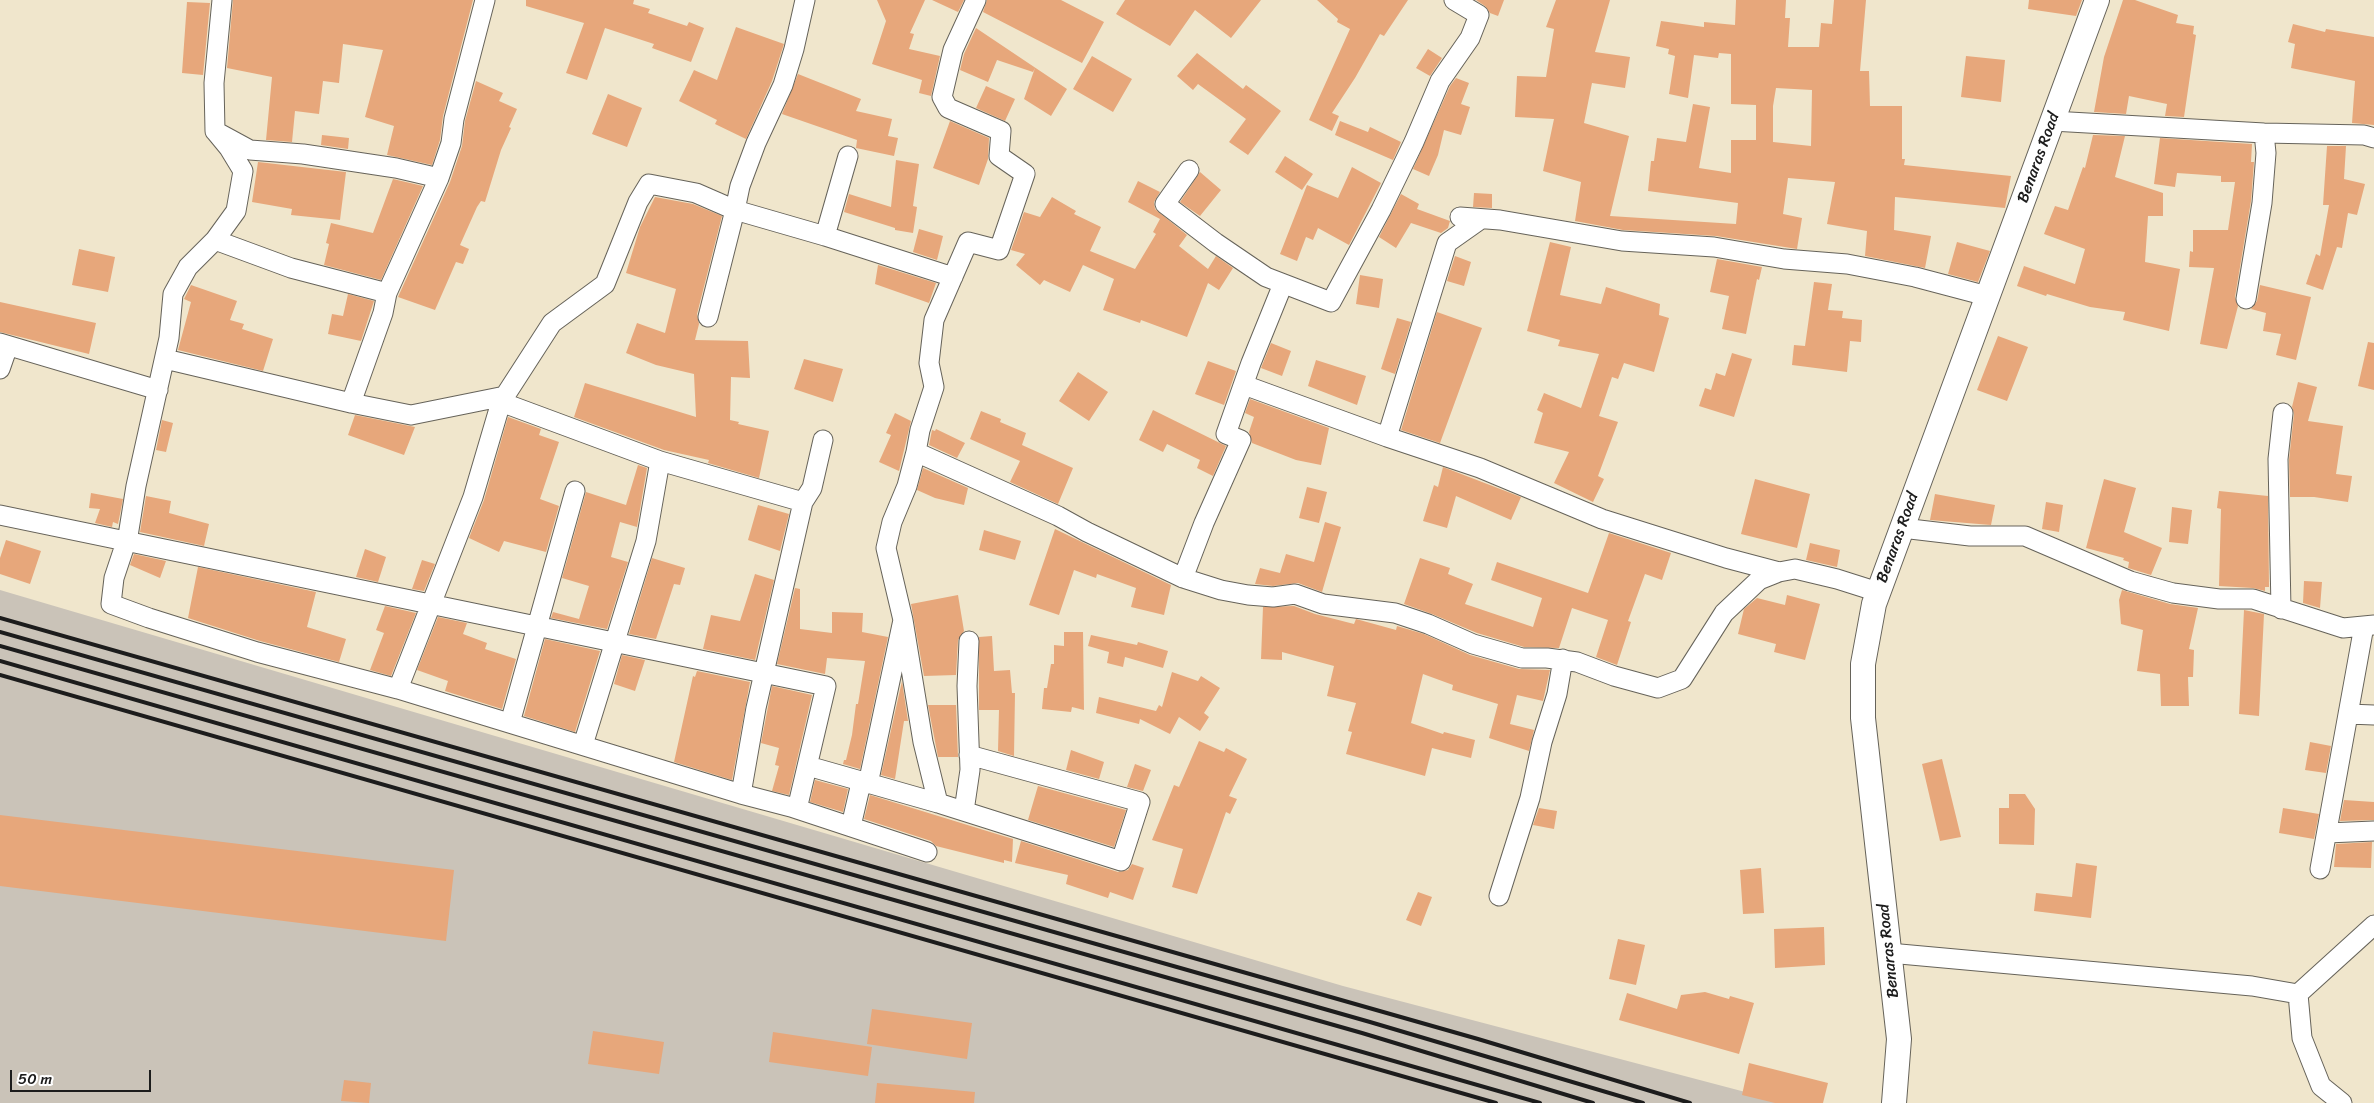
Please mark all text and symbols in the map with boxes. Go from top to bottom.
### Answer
street label: Benaras Road [2014,110,2064,206]
street label: Benaras Road [1873,490,1923,586]
street label: Benaras Road [1875,903,1903,999]
scale bar [12,1060,154,1092]
text: 50 m [18,1066,52,1092]

